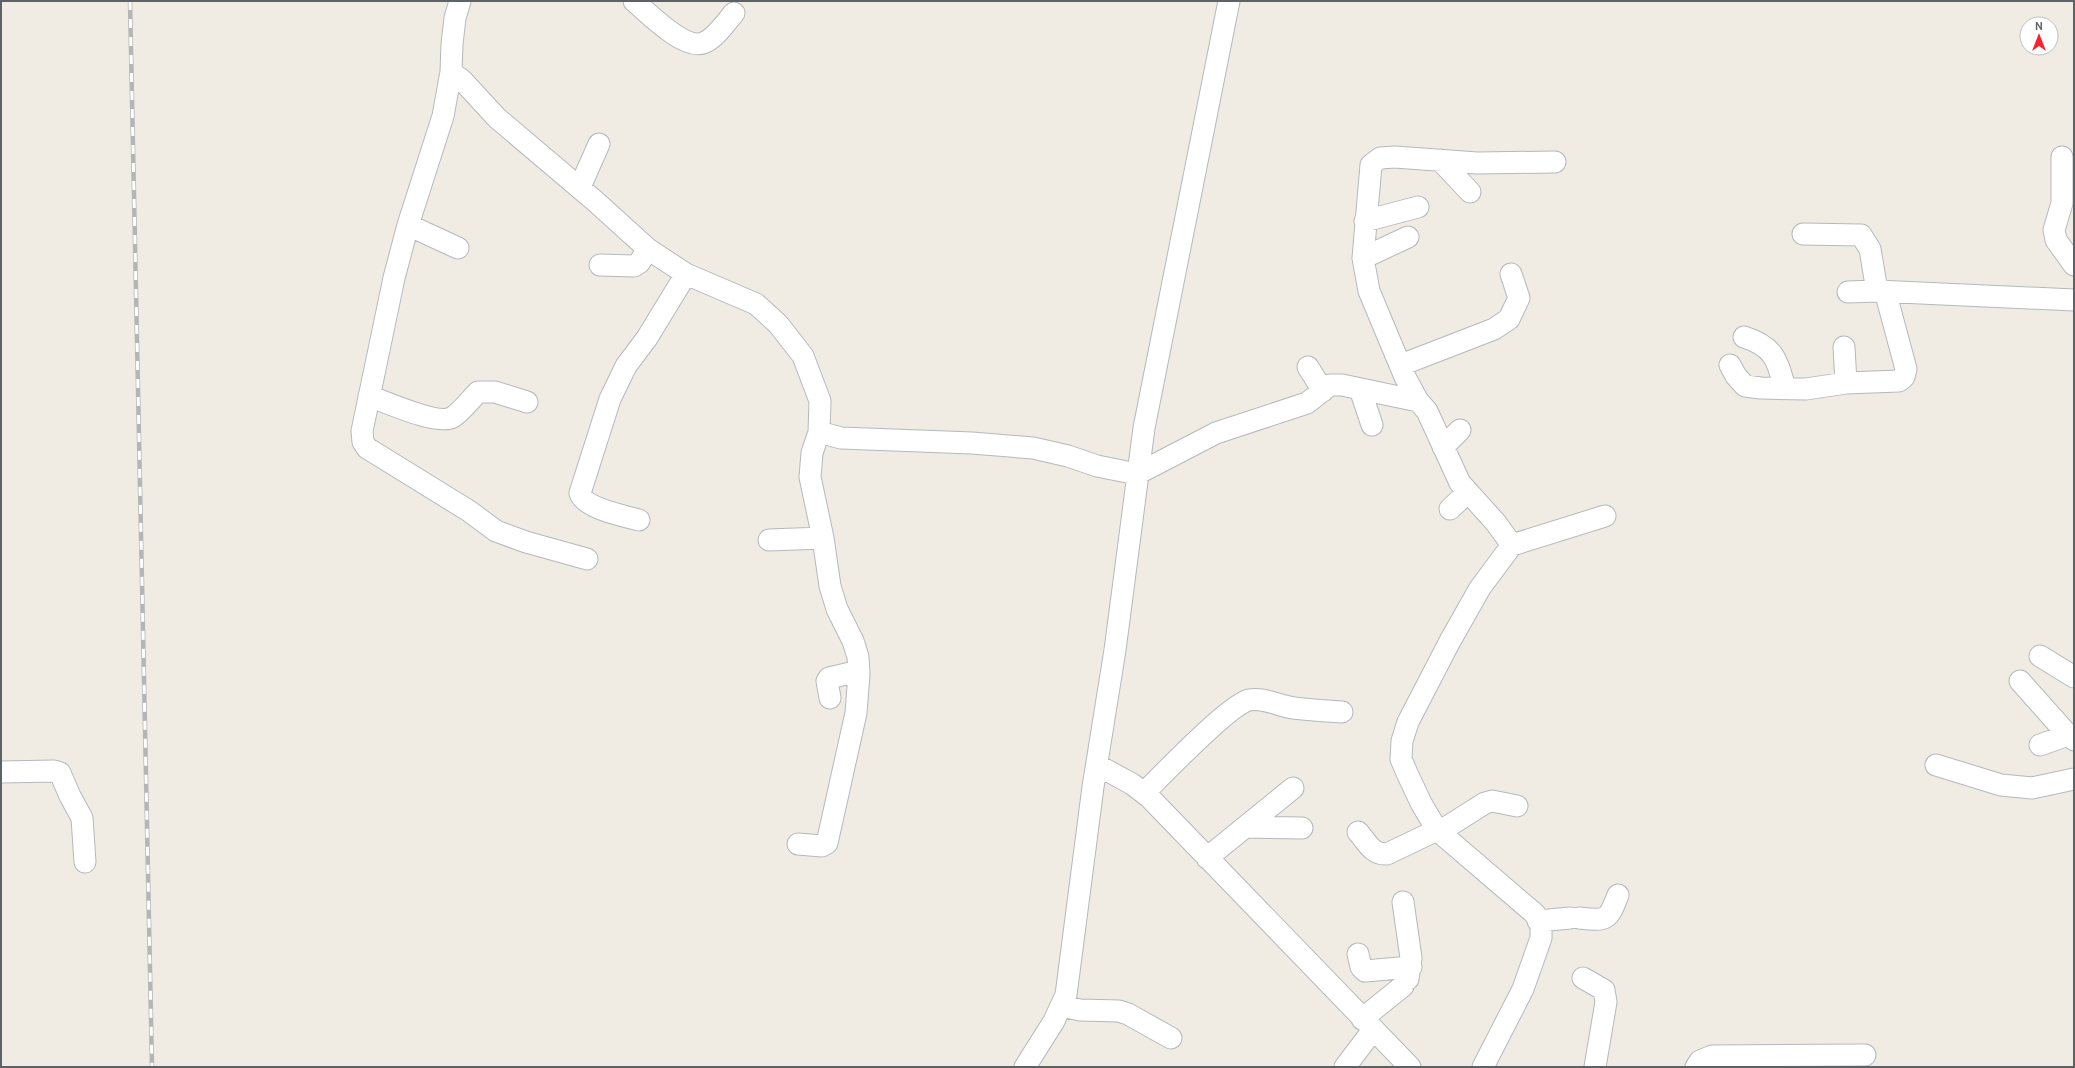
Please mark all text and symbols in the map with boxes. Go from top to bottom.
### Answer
north arrow [2019,16,2059,56]
text: N [2035,19,2043,33]

